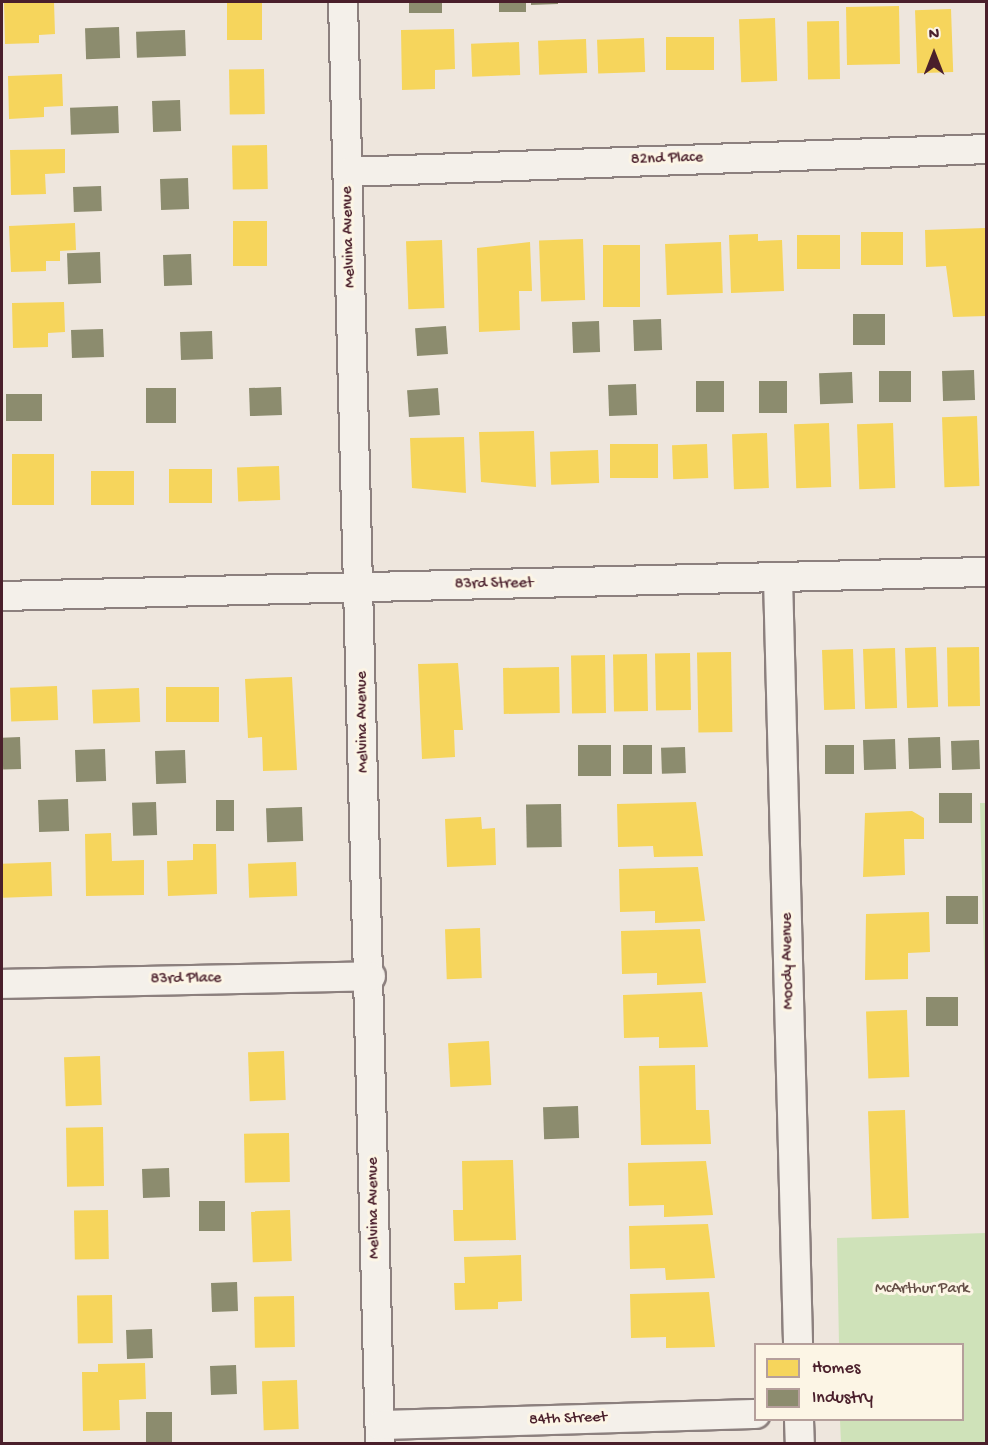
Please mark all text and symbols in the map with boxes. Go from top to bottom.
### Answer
north arrow [904,24,964,84]
text: N [929,26,939,45]
street label: 82nd Place [631,149,703,171]
street label: Melvina Avenue [339,186,361,288]
street label: 83rd Street [455,575,533,595]
street label: Melvina Avenue [354,671,374,773]
street label: Moody Avenue [779,912,799,1010]
street label: 83rd Place [150,970,222,990]
street label: Melvina Avenue [365,1157,385,1259]
park label: McArthur Park [875,1280,969,1300]
legend [754,1343,964,1421]
text: Homes [812,1358,860,1379]
text: Industry [812,1388,873,1409]
street label: 84th Street [529,1409,607,1431]

